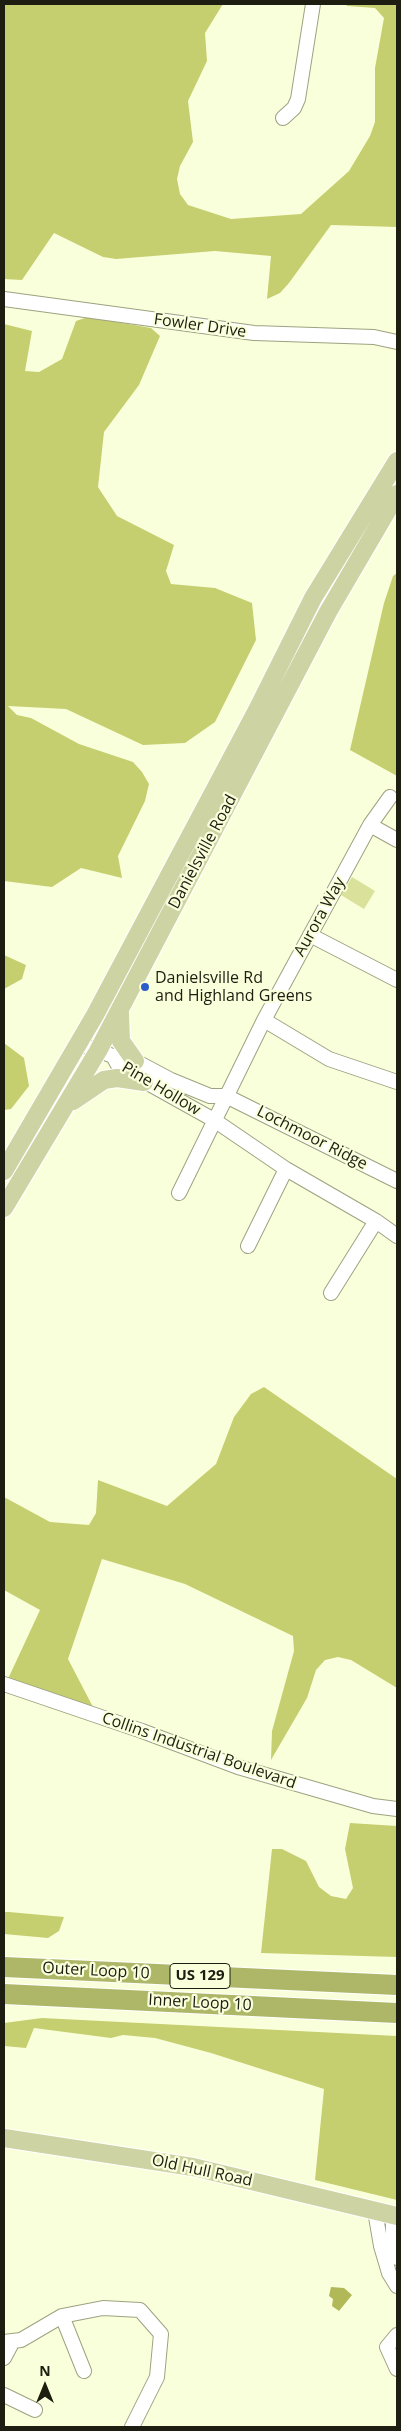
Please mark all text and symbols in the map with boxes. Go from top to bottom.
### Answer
street label: Fowler Drive [153,310,247,342]
street label: Danielsville Road [165,792,241,912]
street label: Aurora Way [290,874,350,960]
place label: Danielsville Rd and Highland Greens [155,968,312,1006]
marker: Danielsville Rd and Highland Greens [139,981,151,993]
street label: Pine Hollow [118,1058,204,1120]
street label: Lochmoor Ridge [253,1102,371,1174]
street label: Collins Industrial Boulevard [99,1709,299,1793]
street label: Outer Loop 10 [42,1959,150,1983]
road number: US 129 [170,1964,230,1988]
street label: Inner Loop 10 [148,1991,252,2015]
street label: Old Hull Road [150,2151,254,2191]
north arrow [20,2361,70,2411]
text: N [39,2361,51,2380]

